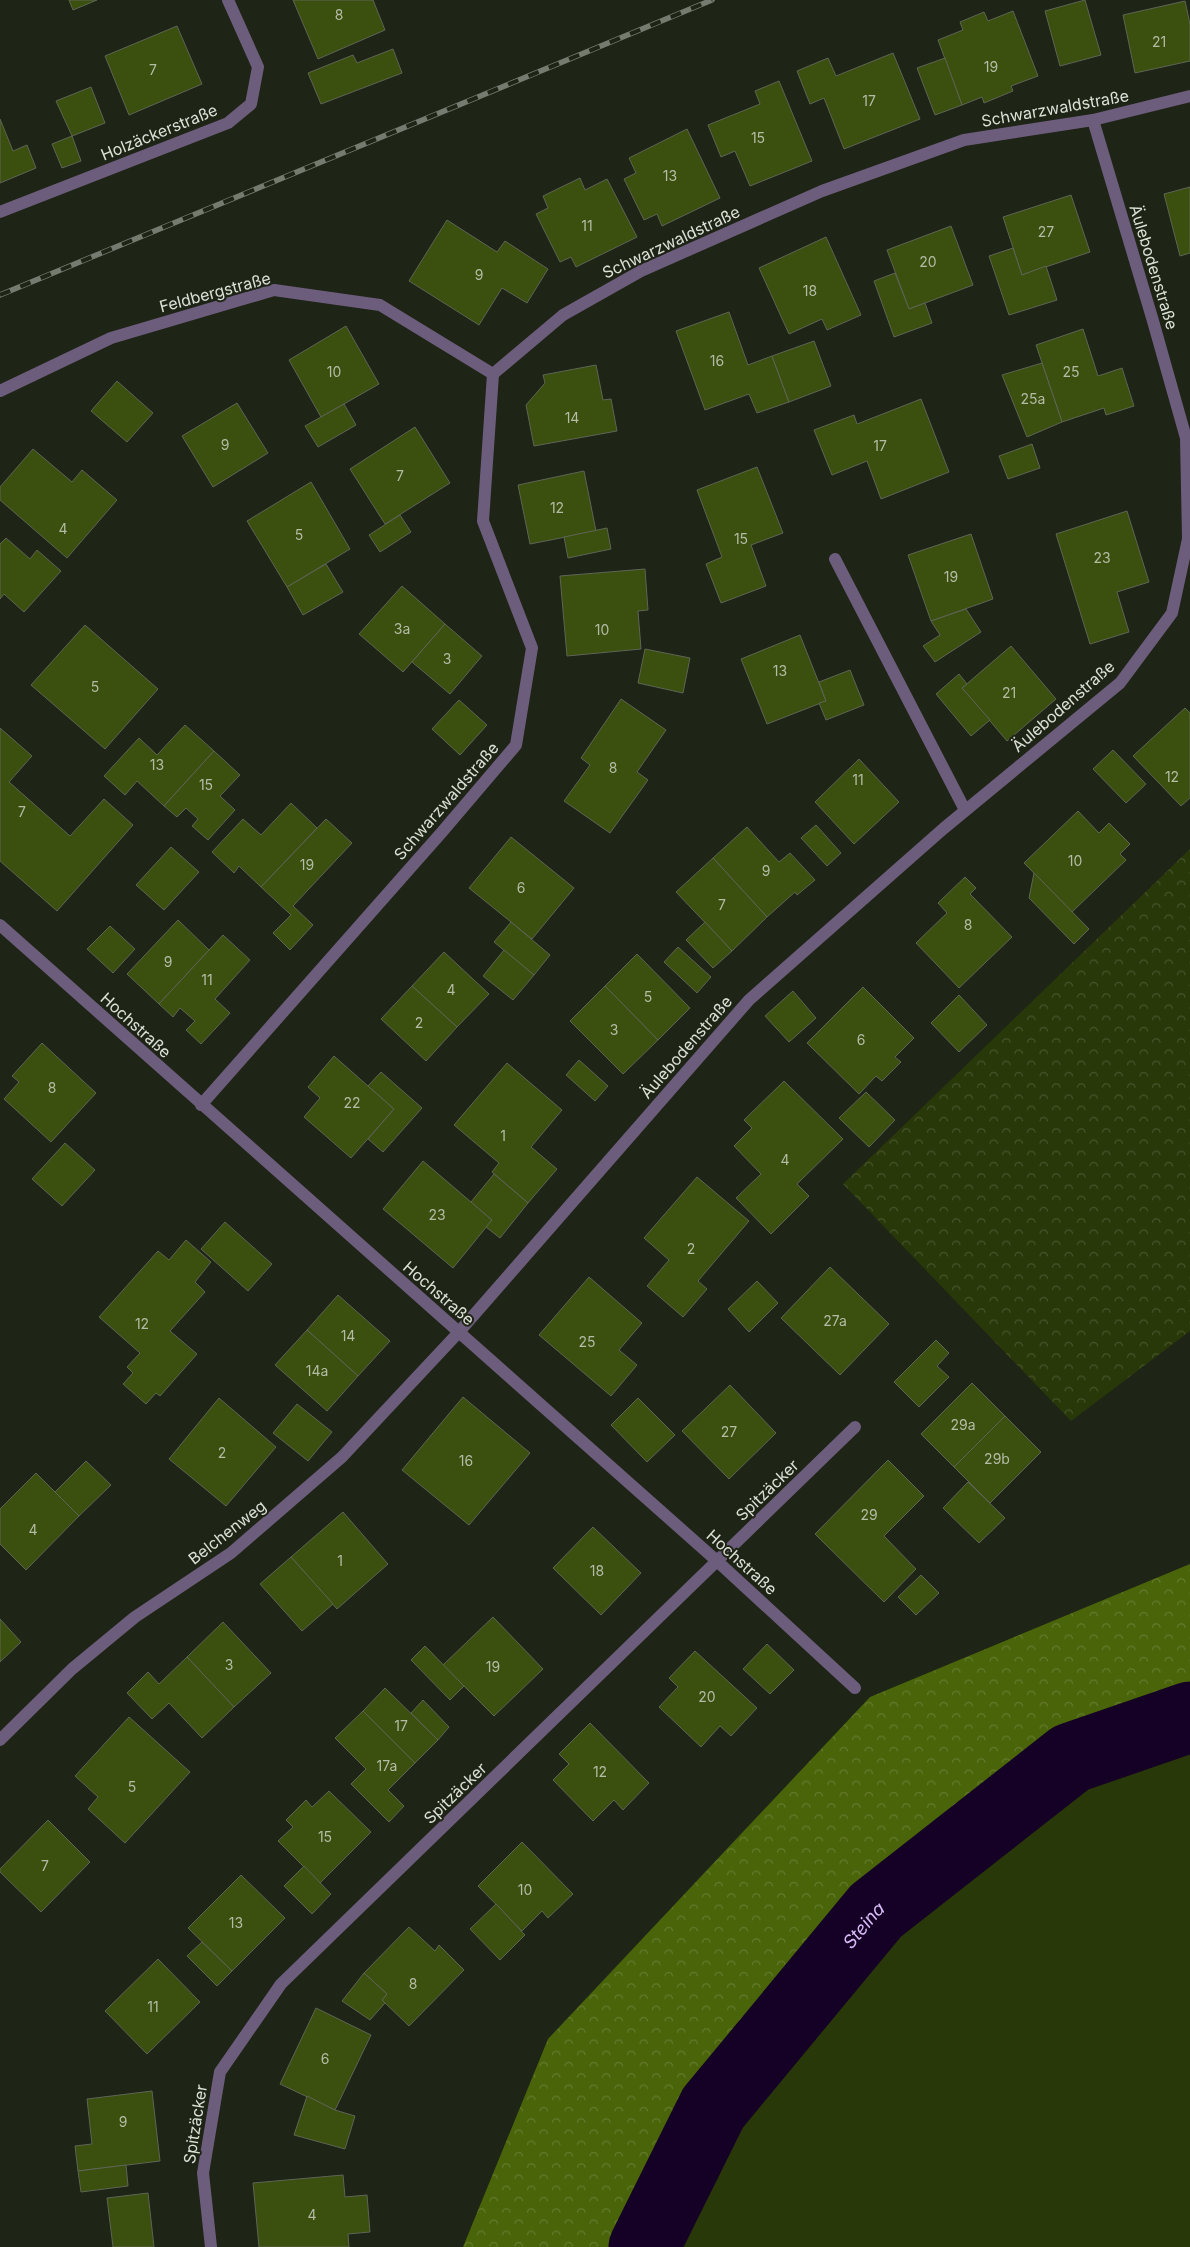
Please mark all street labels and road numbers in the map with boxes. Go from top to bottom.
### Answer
street label: Schwarzwaldstraße [980,85,1130,131]
street label: Holzäckerstraße [98,100,220,164]
street label: Schwarzwaldstraße [599,201,743,283]
street label: Äulebodenstraße [1125,202,1183,332]
street label: Feldbergstraße [157,268,273,316]
street label: Äulebodenstraße [1008,656,1118,756]
street label: Schwarzwaldstraße [389,738,503,864]
street label: Hochstraße [97,988,175,1062]
street label: Äulebodenstraße [636,992,736,1102]
street label: Hochstraße [399,1257,479,1329]
street label: Spitzäcker [731,1455,803,1525]
street label: Belchenweg [184,1495,270,1569]
street label: Hochstraße [703,1525,781,1599]
street label: Spitzäcker [419,1758,491,1828]
street label: Spitzäcker [179,2083,211,2165]

